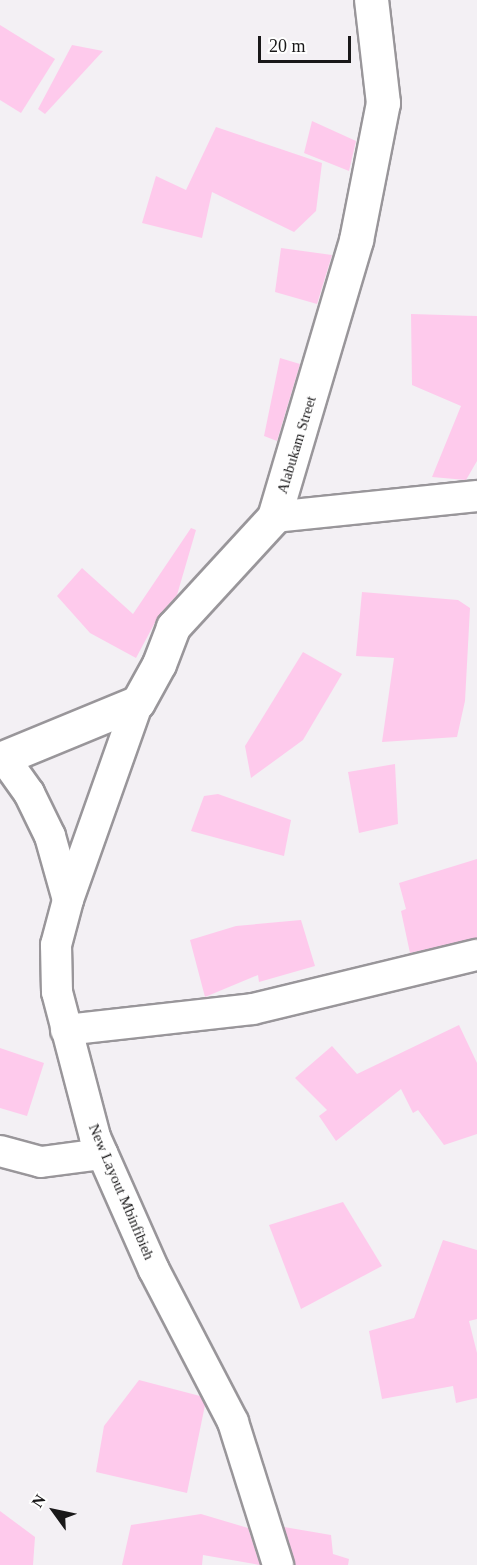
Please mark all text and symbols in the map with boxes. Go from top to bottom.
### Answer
scale bar [261,24,354,62]
text: 20 m [269,36,306,56]
street label: Alabukam Street [274,394,320,496]
street label: New Layout Mbinfibieh [84,1121,158,1263]
north arrow [24,1481,84,1541]
text: N [28,1491,49,1510]

